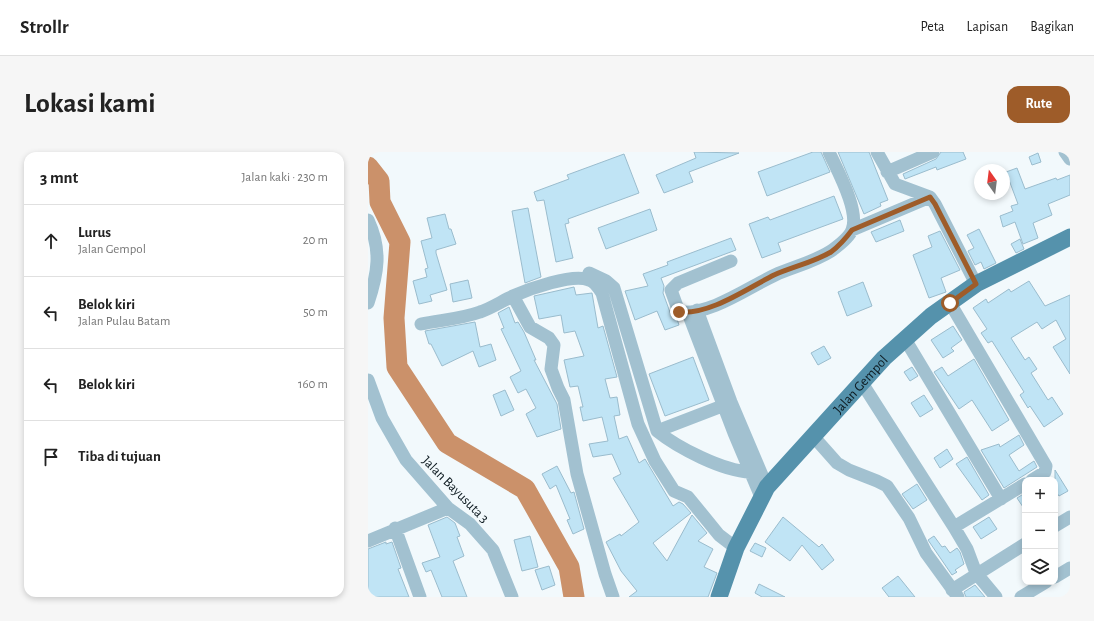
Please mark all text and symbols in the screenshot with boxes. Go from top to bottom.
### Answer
text: Strollr [20,18,69,37]
text: Peta [921,20,945,34]
text: Lapisan [967,20,1008,34]
text: Bagikan [1030,20,1074,34]
button: Rute [1007,86,1070,123]
text: Lokasi kami [24,90,156,118]
north arrow [974,164,1010,200]
text: 3 mnt [40,169,78,186]
text: Jalan kaki · 230 m [242,171,328,184]
text: Lurus [78,225,111,240]
icon: ahead [40,230,62,252]
text: 20 m [303,234,328,247]
text: Jalan Gempol [78,243,146,256]
route start [941,294,959,312]
text: Belok kiri [78,297,135,312]
icon: left [40,302,62,324]
route end [670,303,688,321]
text: 50 m [303,306,328,319]
text: Jalan Pulau Batam [78,315,170,328]
street label: Jalan Gempol [831,353,891,417]
icon: left [40,374,62,396]
text: Belok kiri [78,377,135,392]
text: 160 m [298,378,328,391]
icon: arrive [40,446,62,468]
text: Tiba di tujuan [78,449,161,464]
street label: Jalan Bayusuta 3 [419,454,492,526]
map controls [1022,477,1058,585]
button: + [1022,477,1058,513]
button: − [1022,513,1058,549]
button: layers [1022,549,1058,585]

